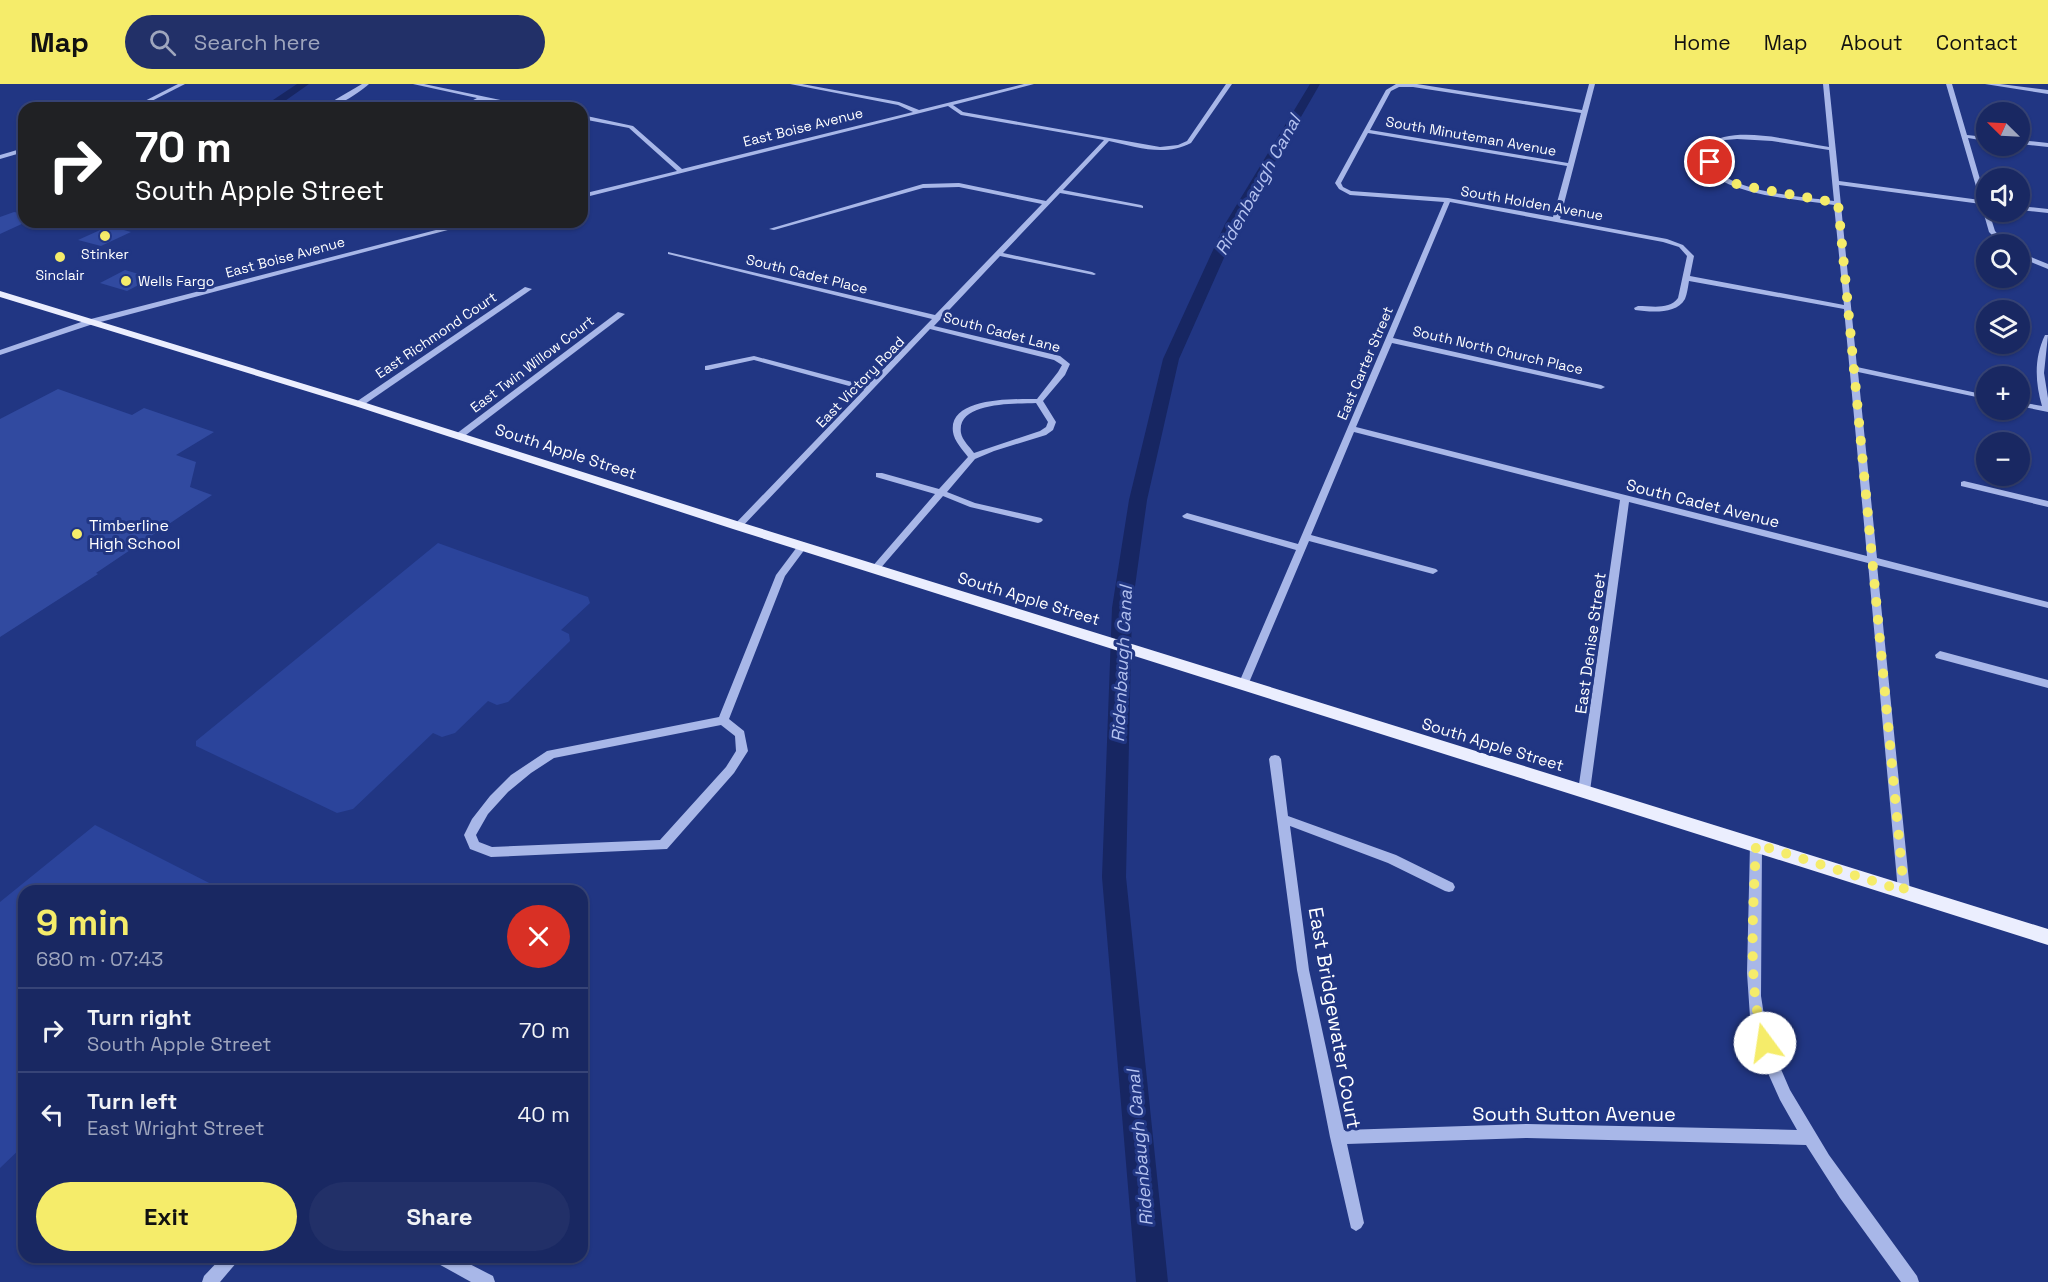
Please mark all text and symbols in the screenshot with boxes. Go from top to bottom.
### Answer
search box [125,15,545,69]
text: Map [30,24,89,60]
icon: search [146,26,179,59]
text: Search here [194,28,321,56]
text: Home [1673,29,1731,56]
text: Map [1764,29,1808,56]
text: About [1841,29,1903,56]
text: Contact [1936,29,2018,56]
north arrow [1976,102,2030,156]
map controls [1976,102,2030,486]
street label: East Boise Avenue [741,103,865,151]
water label: Ridenbaugh Canal [1210,108,1307,259]
street label: South Minuteman Avenue [1384,112,1558,160]
text: 70 m [135,121,232,174]
icon: right [36,126,114,204]
pin [1684,136,1735,187]
icon: arrive [1693,145,1726,178]
button: sound [1976,168,2030,222]
text: South Apple Street [135,173,384,208]
street label: South Holden Avenue [1459,182,1605,224]
marker: Stinker [98,229,112,243]
street label: East Boise Avenue [223,232,347,282]
button: search [1976,234,2030,288]
place label: Stinker [81,245,129,263]
marker: Sinclair [53,250,67,264]
street label: South Cadet Place [744,250,870,298]
place label: Sinclair [35,266,85,284]
place label: Wells Fargo [138,272,214,290]
marker: Wells Fargo [119,274,133,288]
street label: East Richmond Court [372,288,500,382]
button: layers [1976,300,2030,354]
street label: East Carter Street [1333,304,1397,422]
street label: South Cadet Lane [941,308,1063,356]
street label: East Twin Willow Court [466,312,598,416]
street label: South North Church Place [1411,322,1585,378]
street label: East Victory Road [812,333,908,431]
button: + [1976,366,2030,420]
street label: South Apple Street [492,419,639,484]
button: − [1976,432,2030,486]
street label: South Cadet Avenue [1624,474,1782,533]
place label: Timberline High School [89,515,180,554]
marker: Timberline High School [70,527,84,541]
street label: South Apple Street [955,567,1103,630]
street label: East Denise Street [1570,571,1611,715]
water label: Ridenbaugh Canal [1106,583,1137,743]
street label: South Apple Street [1419,713,1567,776]
text: 9 min [36,900,130,946]
button: close [507,905,570,968]
street label: East Bridgewater Court [1303,905,1367,1131]
text: 680 m · 07:43 [36,946,163,972]
text: Turn right [87,1003,192,1031]
position arrow [1733,1011,1797,1075]
icon: right [36,1014,69,1047]
text: 70 m [519,1016,570,1044]
text: South Apple Street [87,1031,272,1057]
water label: Ridenbaugh Canal [1121,1066,1158,1227]
text: Turn left [87,1087,177,1115]
icon: left [36,1098,69,1131]
text: 40 m [518,1100,570,1128]
street label: South Sutton Avenue [1472,1101,1676,1127]
text: East Wright Street [87,1115,264,1141]
button: Exit [36,1182,297,1251]
button: Share [309,1182,570,1251]

